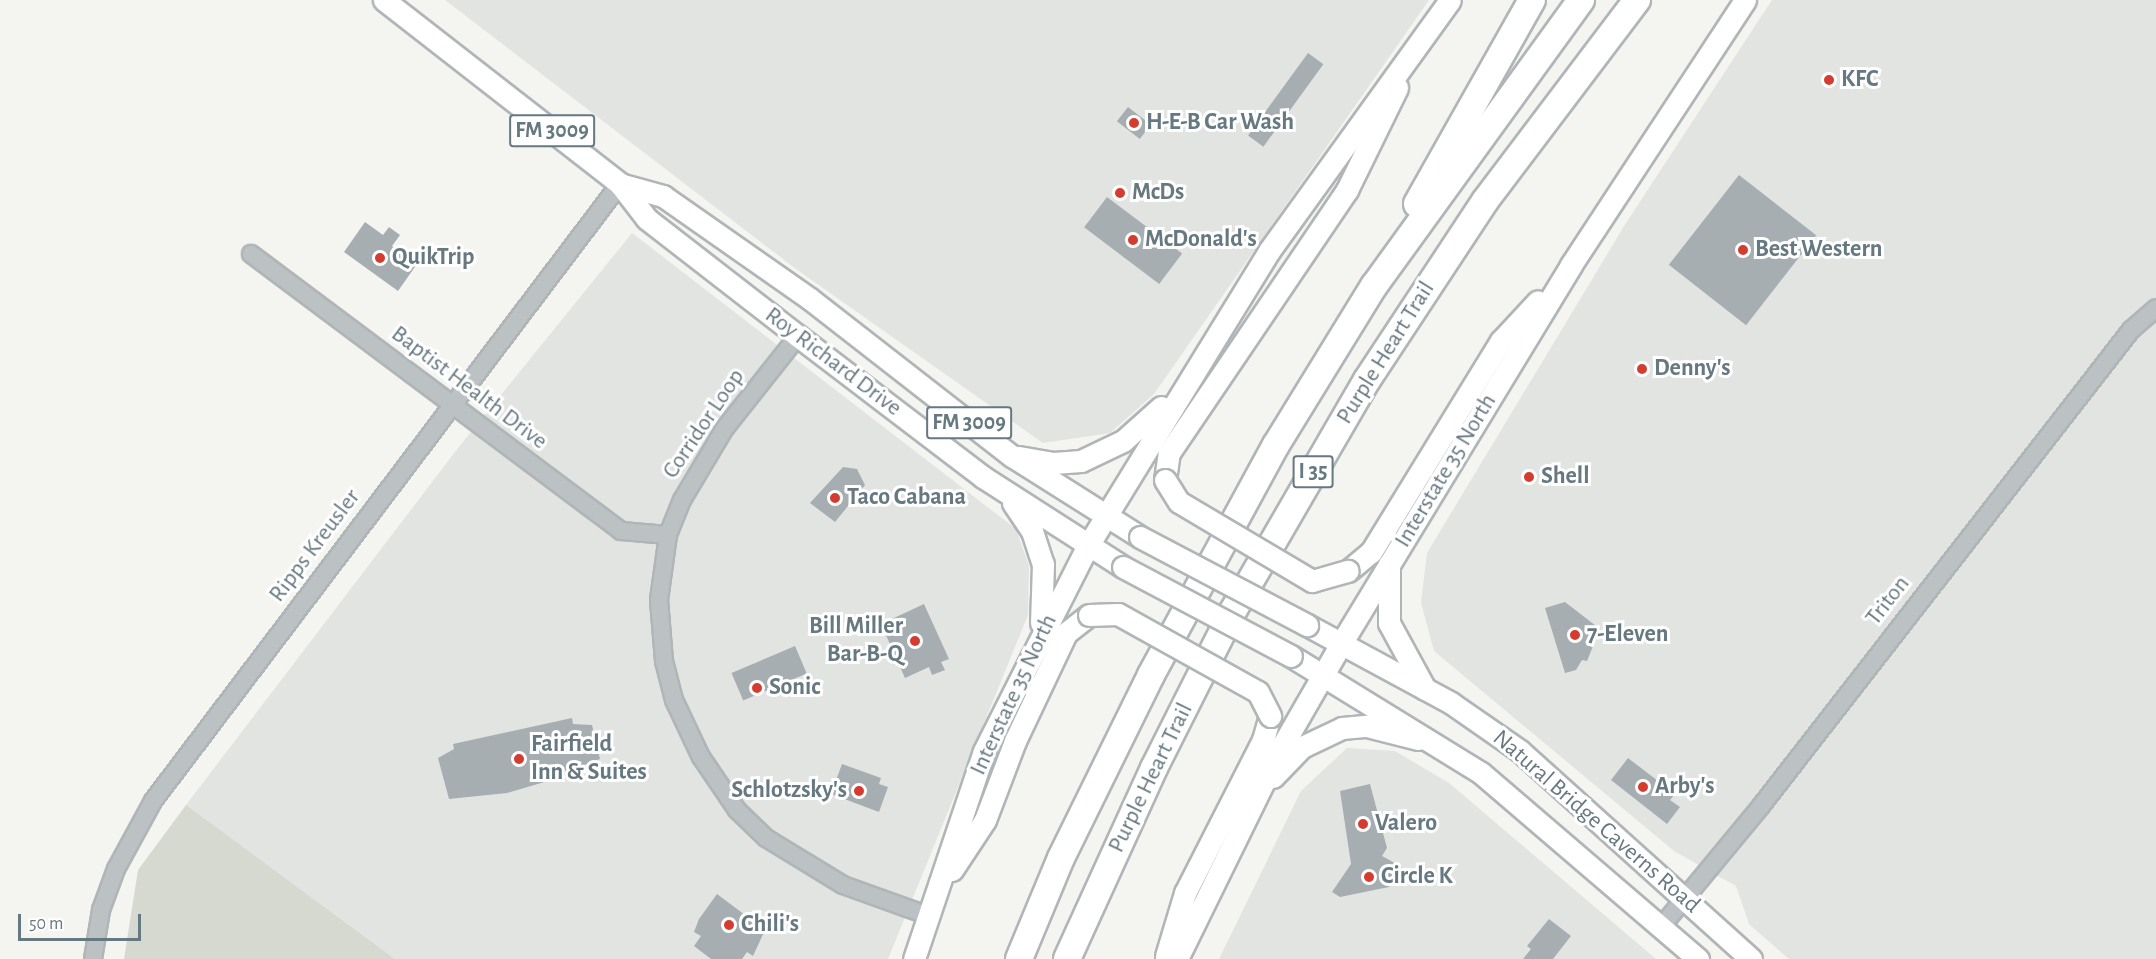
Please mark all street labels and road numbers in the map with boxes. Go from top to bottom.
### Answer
road number: FM 3009 [508,112,596,150]
street label: Purple Heart Trail [1331,276,1441,430]
street label: Roy Richard Drive [759,301,907,423]
street label: Baptist Health Drive [385,320,553,456]
street label: Corridor Loop [657,364,751,484]
street label: Interstate 35 North [1389,389,1503,553]
road number: FM 3009 [926,404,1012,442]
road number: I 35 [1292,453,1334,491]
street label: Ripps Kreusler [263,484,367,608]
street label: Triton [1860,570,1916,632]
street label: Interstate 35 North [964,610,1064,780]
street label: Purple Heart Trail [1102,699,1200,857]
street label: Natural Bridge Caverns Road [1486,724,1706,920]

